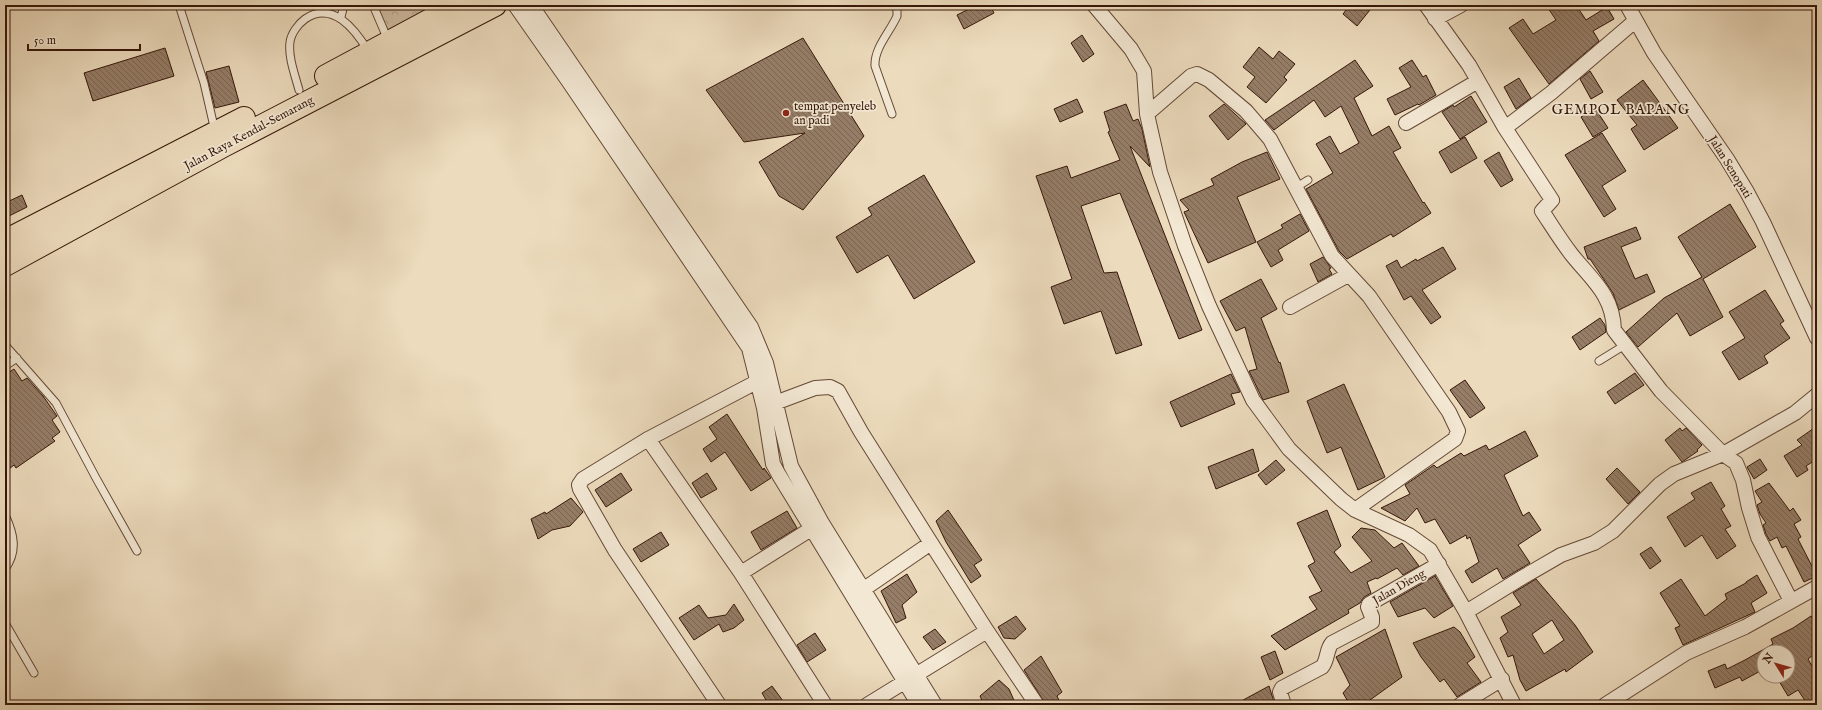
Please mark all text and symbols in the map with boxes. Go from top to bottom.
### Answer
scale bar [28,26,140,52]
text: 50 m [34,33,56,48]
street label: Jalan Raya Kendal-Semarang [180,92,317,175]
place label: tempat penyeleb an padi [794,99,876,129]
district label: GEMPOL BAPANG [1552,101,1690,119]
marker: tempat penyeleb an padi [781,108,791,118]
street label: Jalan Senopati [1703,131,1755,202]
street label: Jalan Dieng [1368,566,1429,610]
north arrow [1756,644,1796,684]
text: N [1760,650,1778,667]

